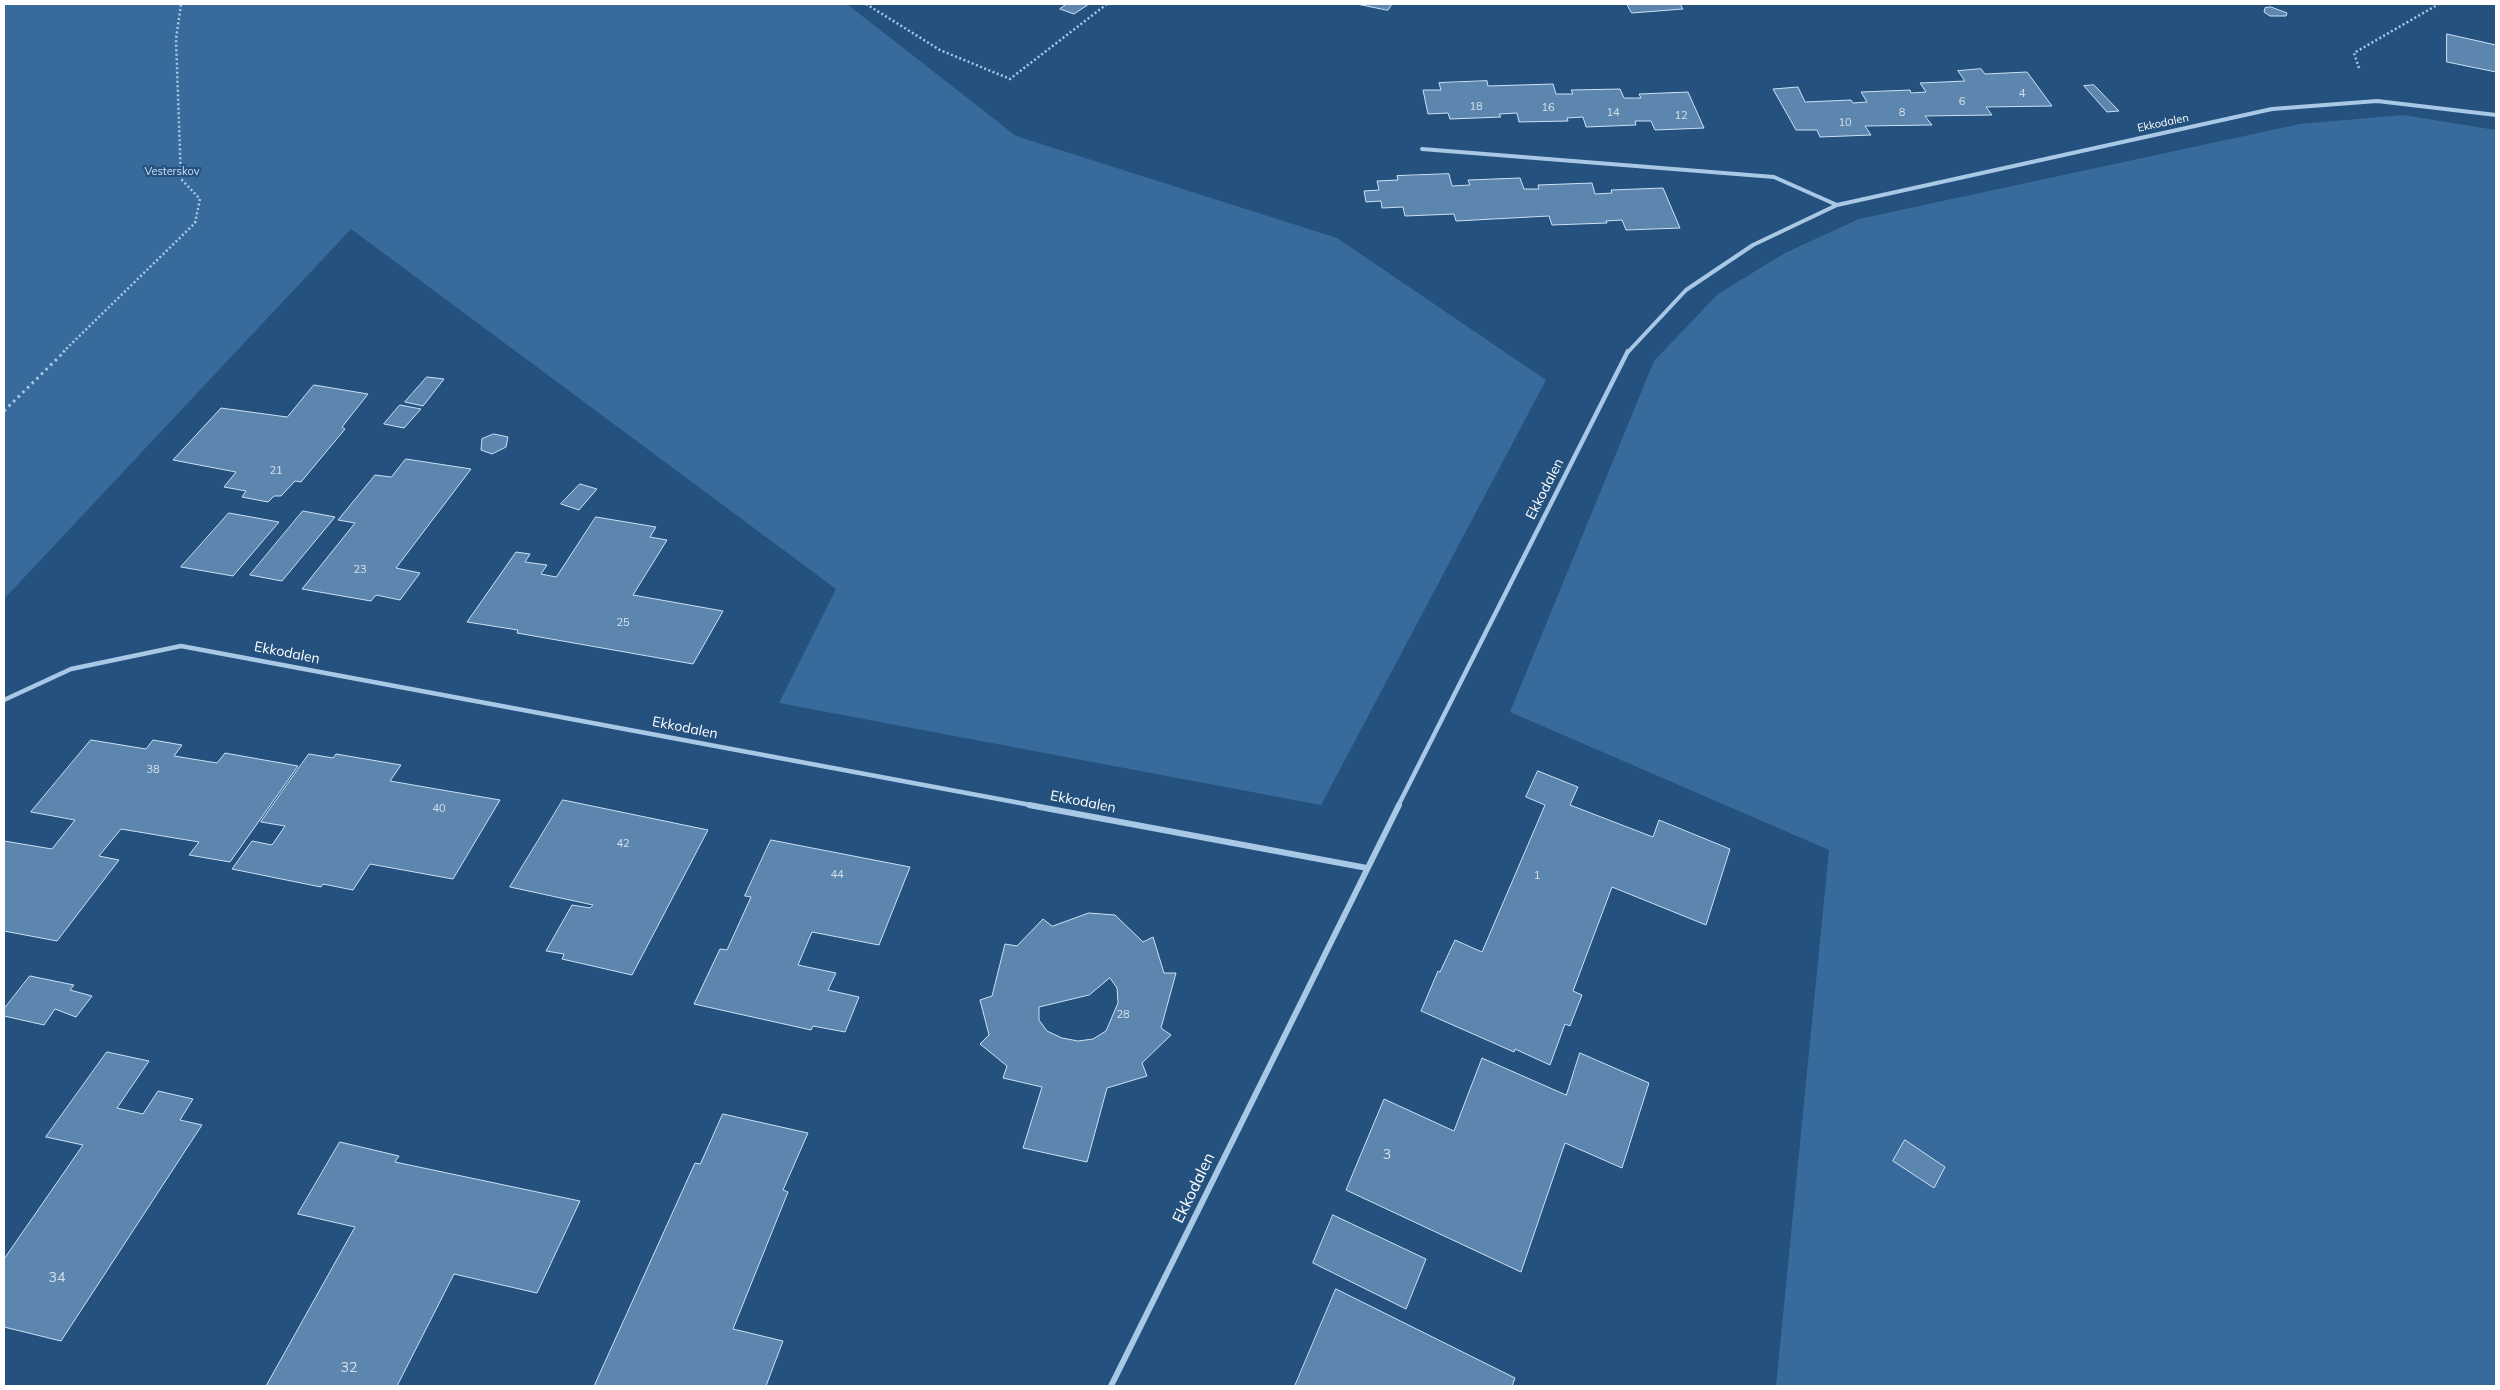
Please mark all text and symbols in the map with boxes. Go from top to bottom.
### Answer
house number: 4 [2019,87,2025,101]
house number: 6 [1959,95,1965,109]
house number: 18 [1469,100,1483,114]
house number: 16 [1541,101,1555,115]
house number: 14 [1606,106,1620,120]
house number: 8 [1899,106,1905,120]
house number: 12 [1674,109,1688,123]
street label: Ekkodalen [2136,111,2190,135]
house number: 10 [1838,116,1852,130]
park label: Vesterskov [144,165,200,179]
street label: Ekkodalen [1522,456,1568,522]
house number: 21 [269,464,283,478]
house number: 23 [353,563,367,577]
house number: 25 [616,616,630,630]
street label: Ekkodalen [253,638,321,668]
street label: Ekkodalen [651,713,719,743]
house number: 38 [146,763,160,777]
street label: Ekkodalen [1049,787,1117,817]
house number: 40 [432,802,446,816]
house number: 42 [616,837,630,851]
house number: 44 [830,868,844,882]
house number: 1 [1534,869,1540,883]
house number: 28 [1116,1008,1130,1022]
house number: 3 [1383,1147,1391,1163]
street label: Ekkodalen [1169,1150,1219,1226]
house number: 34 [49,1270,65,1286]
house number: 32 [341,1360,357,1376]

